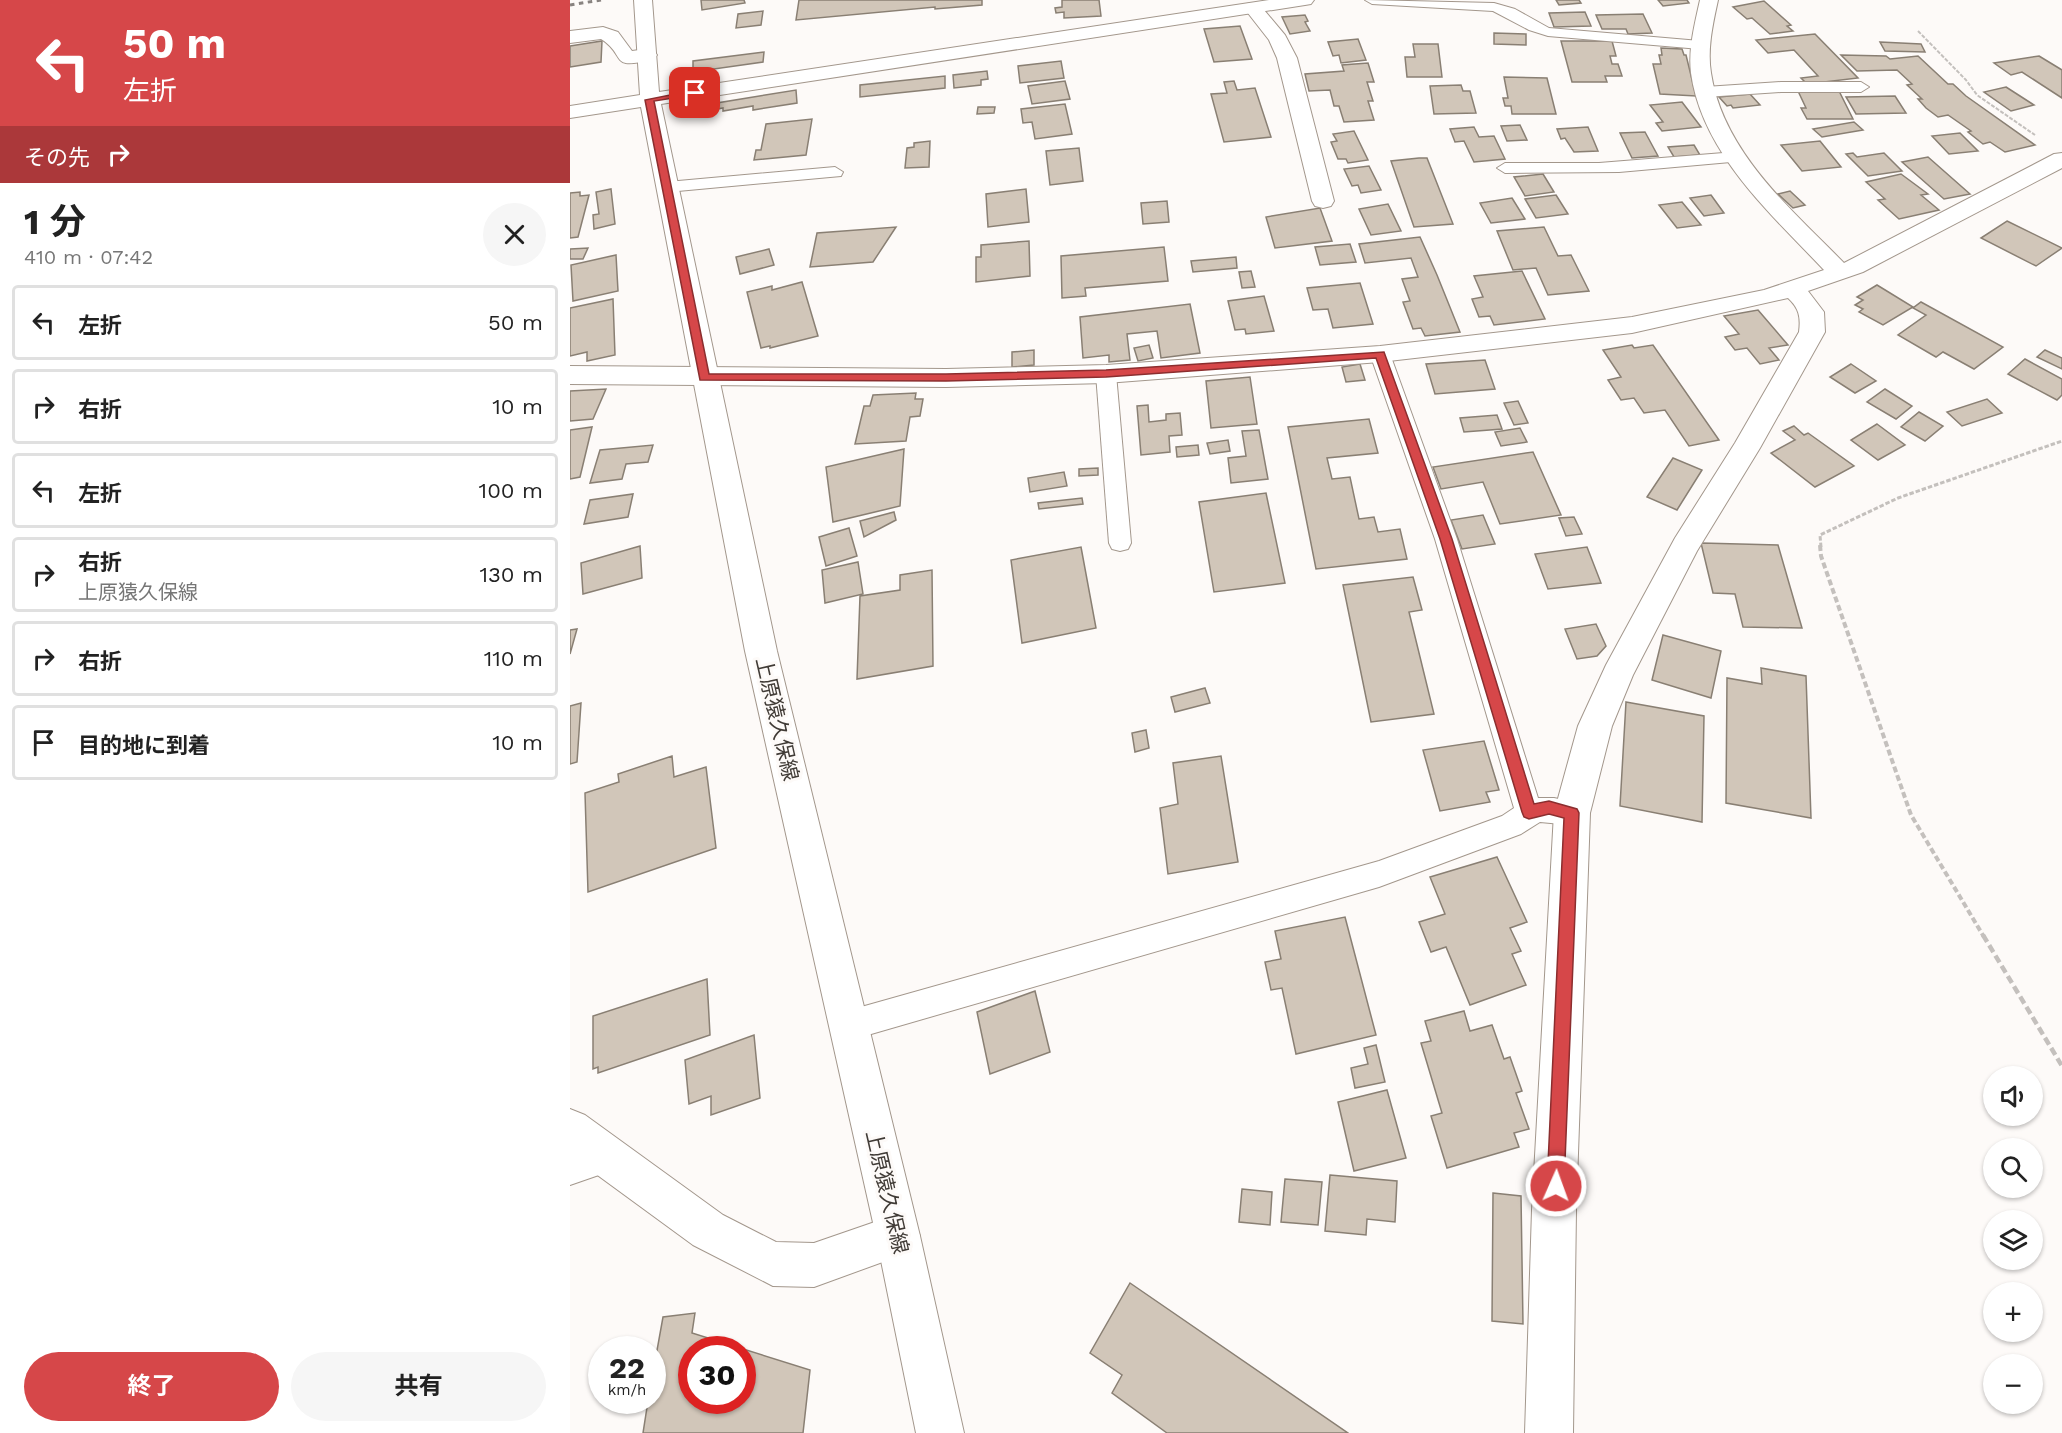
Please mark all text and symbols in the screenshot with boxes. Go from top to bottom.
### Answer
text: 50 m [123,19,226,68]
icon: left [24,24,102,102]
pin [669,67,720,118]
text: 左折 [123,75,177,107]
icon: arrive [678,76,711,109]
icon: right [102,138,135,171]
text: その先 [24,145,90,170]
text: 1 分 [24,201,86,243]
button: close [483,203,546,266]
text: 410 m · 07:42 [24,245,153,269]
icon: left [27,306,60,339]
text: 50 m [488,310,543,335]
text: 左折 [78,313,122,338]
icon: right [27,390,60,423]
text: 10 m [492,394,543,419]
text: 右折 [78,397,122,422]
icon: left [27,474,60,507]
text: 100 m [479,478,543,503]
text: 左折 [78,481,122,506]
text: 右折 [78,550,122,575]
icon: right [27,558,60,591]
text: 130 m [479,562,543,587]
text: 上原猿久保線 [78,580,198,604]
icon: right [27,642,60,675]
text: 110 m [484,646,543,671]
text: 右折 [78,649,122,674]
street label: 上原猿久保線 [751,655,804,783]
icon: arrive [27,726,60,759]
text: 10 m [492,730,543,755]
text: 目的地に到着 [78,733,210,758]
map controls [1983,1066,2043,1414]
button: sound [1983,1066,2043,1126]
street label: 上原猿久保線 [861,1128,914,1256]
button: search [1983,1138,2043,1198]
position arrow [1524,1154,1588,1218]
button: layers [1983,1210,2043,1270]
button: + [1983,1282,2043,1342]
speed limit sign: 30 [678,1336,756,1414]
text: 22 [609,1350,645,1385]
button: 終了 [24,1352,279,1421]
button: 共有 [291,1352,546,1421]
button: − [1983,1354,2043,1414]
text: km/h [608,1381,646,1399]

